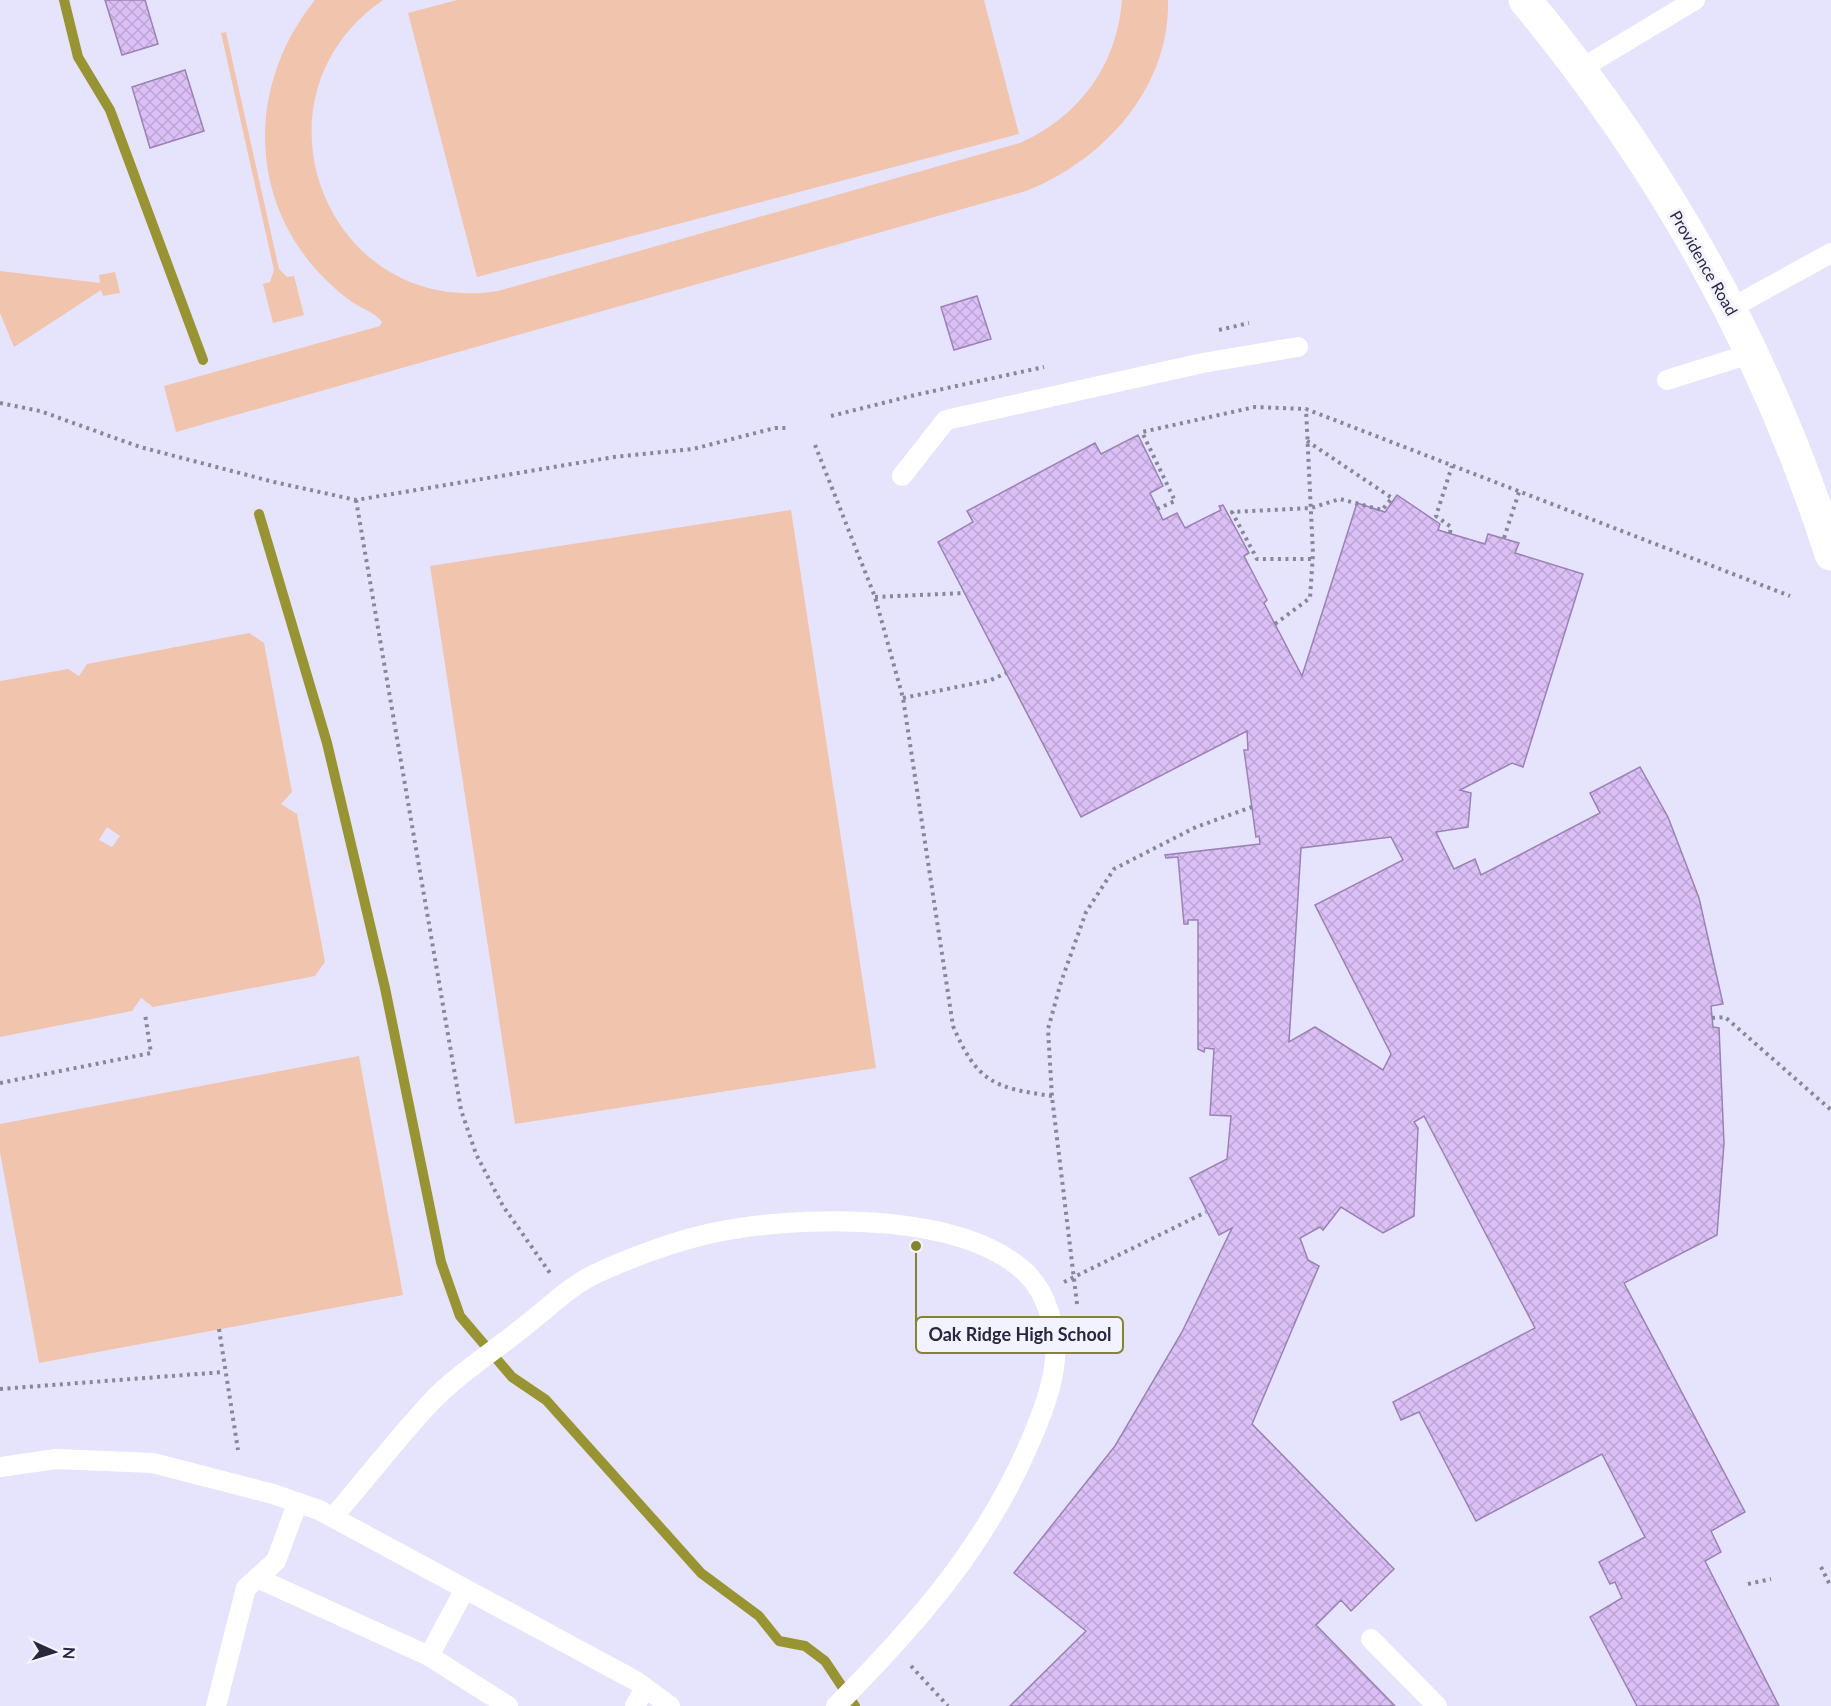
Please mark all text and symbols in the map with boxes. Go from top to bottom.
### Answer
street label: Providence Road [1667,207,1742,318]
callout: Oak Ridge High School [916,1317,1123,1353]
text: Oak Ridge High School [928,1323,1112,1345]
north arrow [24,1622,84,1682]
text: N [60,1646,79,1660]

